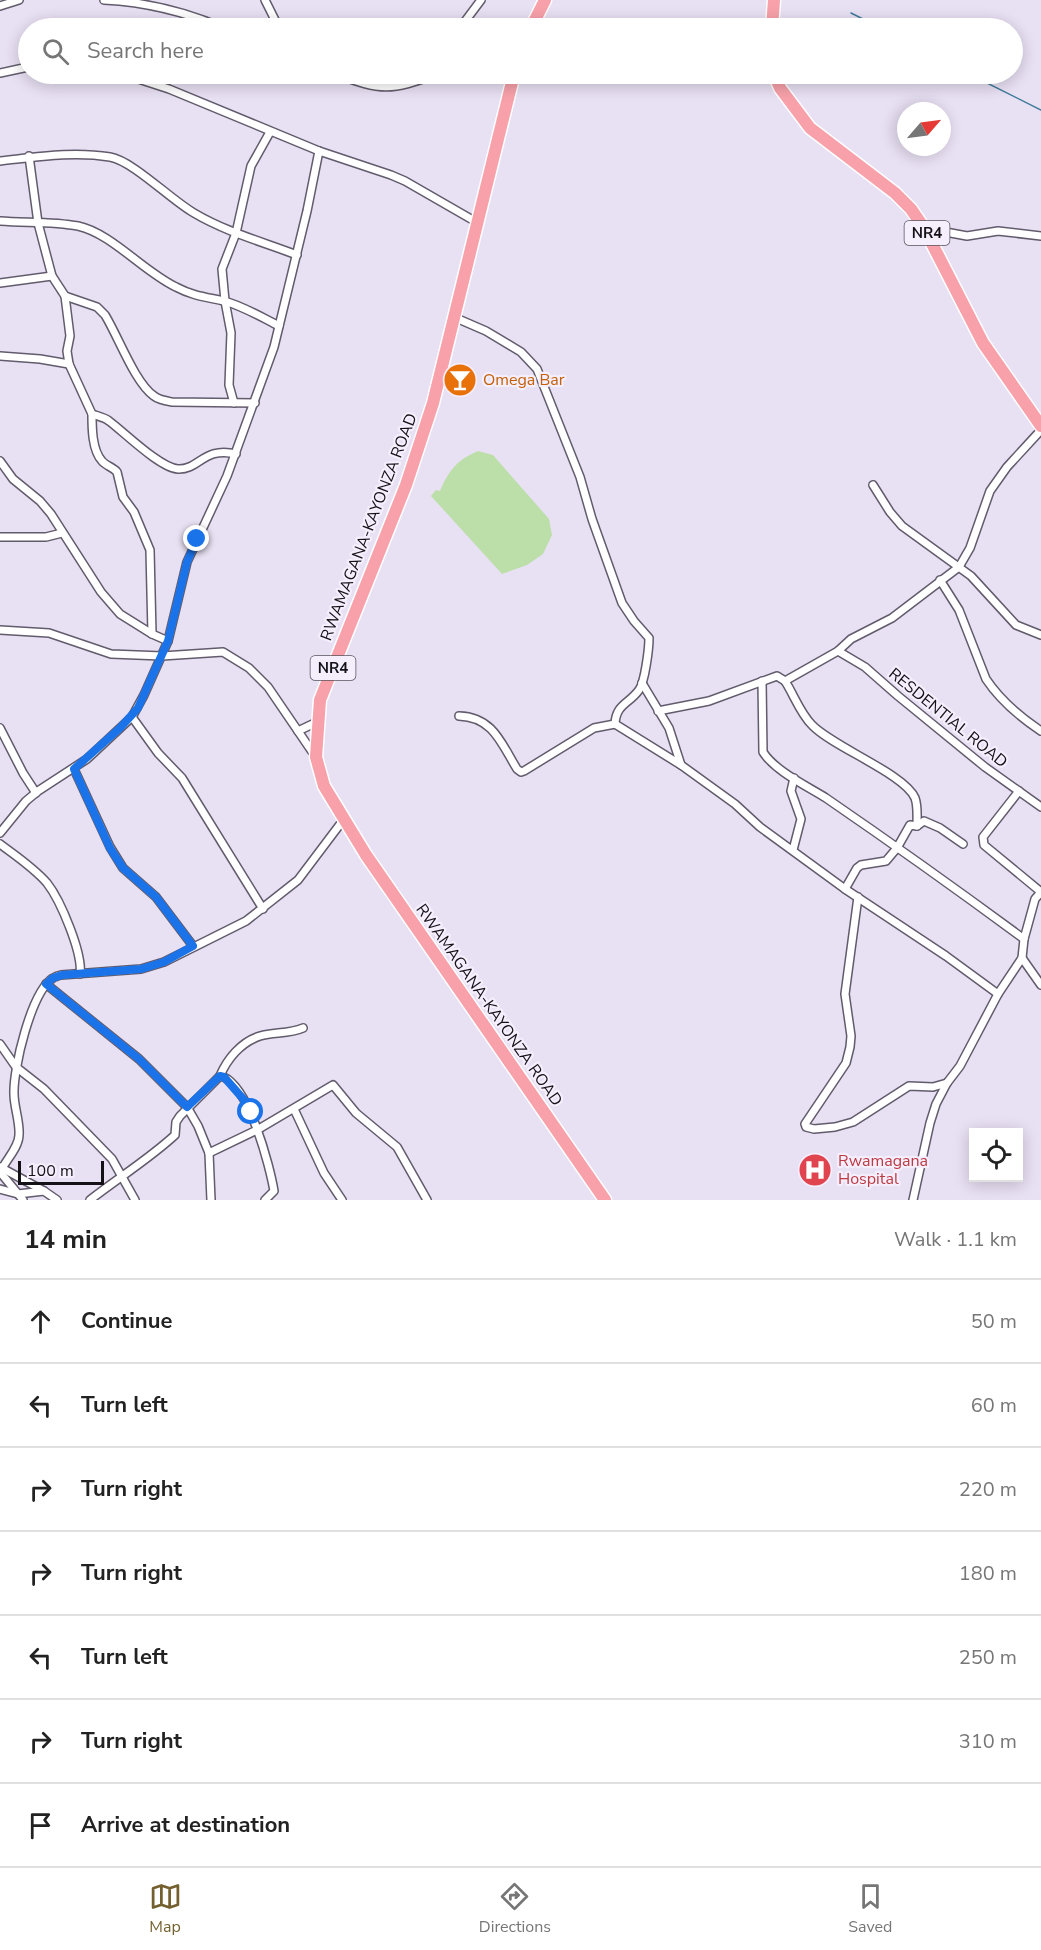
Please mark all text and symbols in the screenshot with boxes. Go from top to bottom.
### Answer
search box [18,18,1023,84]
icon: search [39,35,72,68]
text: Search here [87,36,204,66]
north arrow [897,102,951,156]
road number: NR4 [904,221,950,245]
bar icon: Omega Bar [442,362,478,398]
place label: Omega Bar [483,369,565,391]
street label: RWAMAGANA-KAYONZA ROAD [315,410,423,644]
route end [183,525,209,551]
road number: NR4 [310,656,356,680]
street label: RESDENTIAL ROAD [884,663,1012,773]
street label: RWAMAGANA-KAYONZA ROAD [411,900,567,1110]
route start [237,1098,263,1124]
map controls [969,1128,1023,1182]
button: locate [969,1128,1023,1182]
place label: Rwamagana Hospital [838,1150,928,1190]
hospital icon: Rwamagana Hospital [797,1152,833,1188]
scale bar [18,1158,104,1186]
text: 100 m [27,1160,74,1182]
text: 14 min [24,1222,107,1257]
text: Walk · 1.1 km [894,1226,1017,1253]
icon: ahead [24,1305,57,1338]
text: Continue [81,1306,172,1336]
text: 50 m [971,1308,1017,1335]
icon: left [24,1389,57,1422]
text: Turn left [81,1390,168,1420]
text: 60 m [971,1392,1017,1419]
icon: right [24,1473,57,1506]
text: Turn right [81,1474,182,1504]
text: 220 m [959,1476,1017,1503]
icon: right [24,1557,57,1590]
text: Turn right [81,1558,182,1588]
text: 180 m [959,1560,1017,1587]
icon: left [24,1641,57,1674]
text: Turn left [81,1642,168,1672]
text: 250 m [959,1644,1017,1671]
icon: right [24,1725,57,1758]
text: Turn right [81,1726,182,1756]
text: 310 m [959,1728,1017,1755]
icon: arrive [24,1809,57,1842]
text: Arrive at destination [81,1810,290,1840]
tab: Map [149,1880,182,1938]
tab: Directions [479,1880,551,1938]
tab: Saved [848,1880,892,1938]

